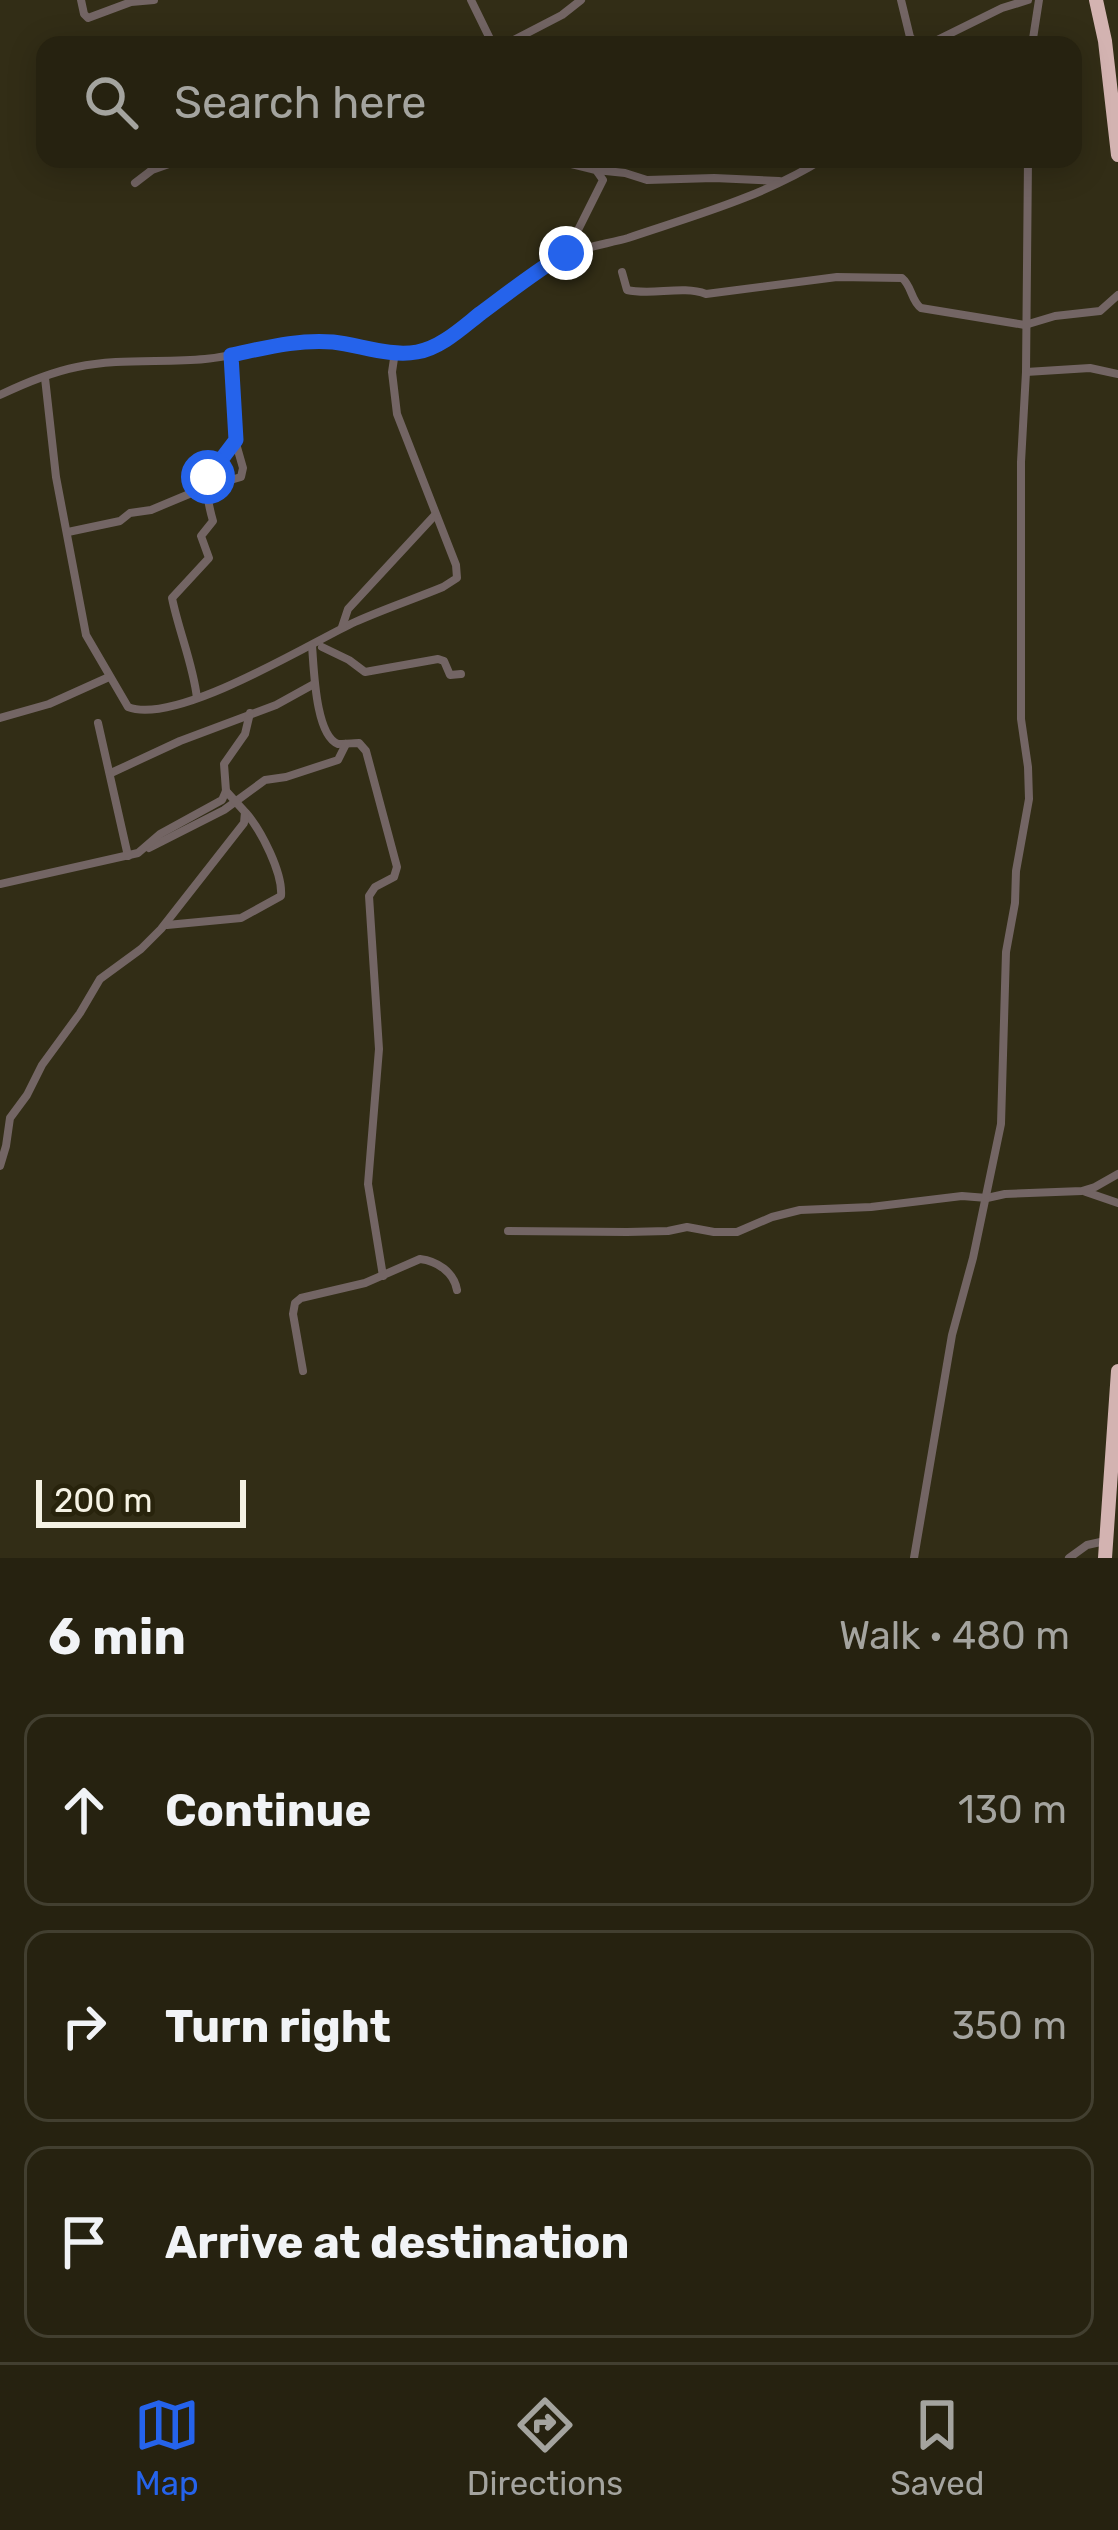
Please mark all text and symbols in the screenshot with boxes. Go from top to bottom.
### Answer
search box [36,36,1082,168]
icon: search [78,69,144,135]
text: Search here [174,76,426,129]
route end [539,226,593,280]
route start [181,450,235,504]
scale bar [36,1474,246,1527]
text: 200 m [54,1481,153,1520]
text: 6 min [48,1606,186,1667]
text: Walk · 480 m [839,1613,1070,1659]
icon: ahead [51,1777,117,1843]
text: Continue [165,1784,371,1837]
text: 130 m [958,1787,1067,1833]
icon: right [51,1993,117,2059]
text: Turn right [165,2000,391,2053]
text: 350 m [951,2003,1067,2049]
icon: arrive [51,2209,117,2275]
text: Arrive at destination [165,2216,630,2269]
tab: Map [134,2392,200,2503]
tab: Directions [467,2392,623,2503]
tab: Saved [890,2392,984,2503]

